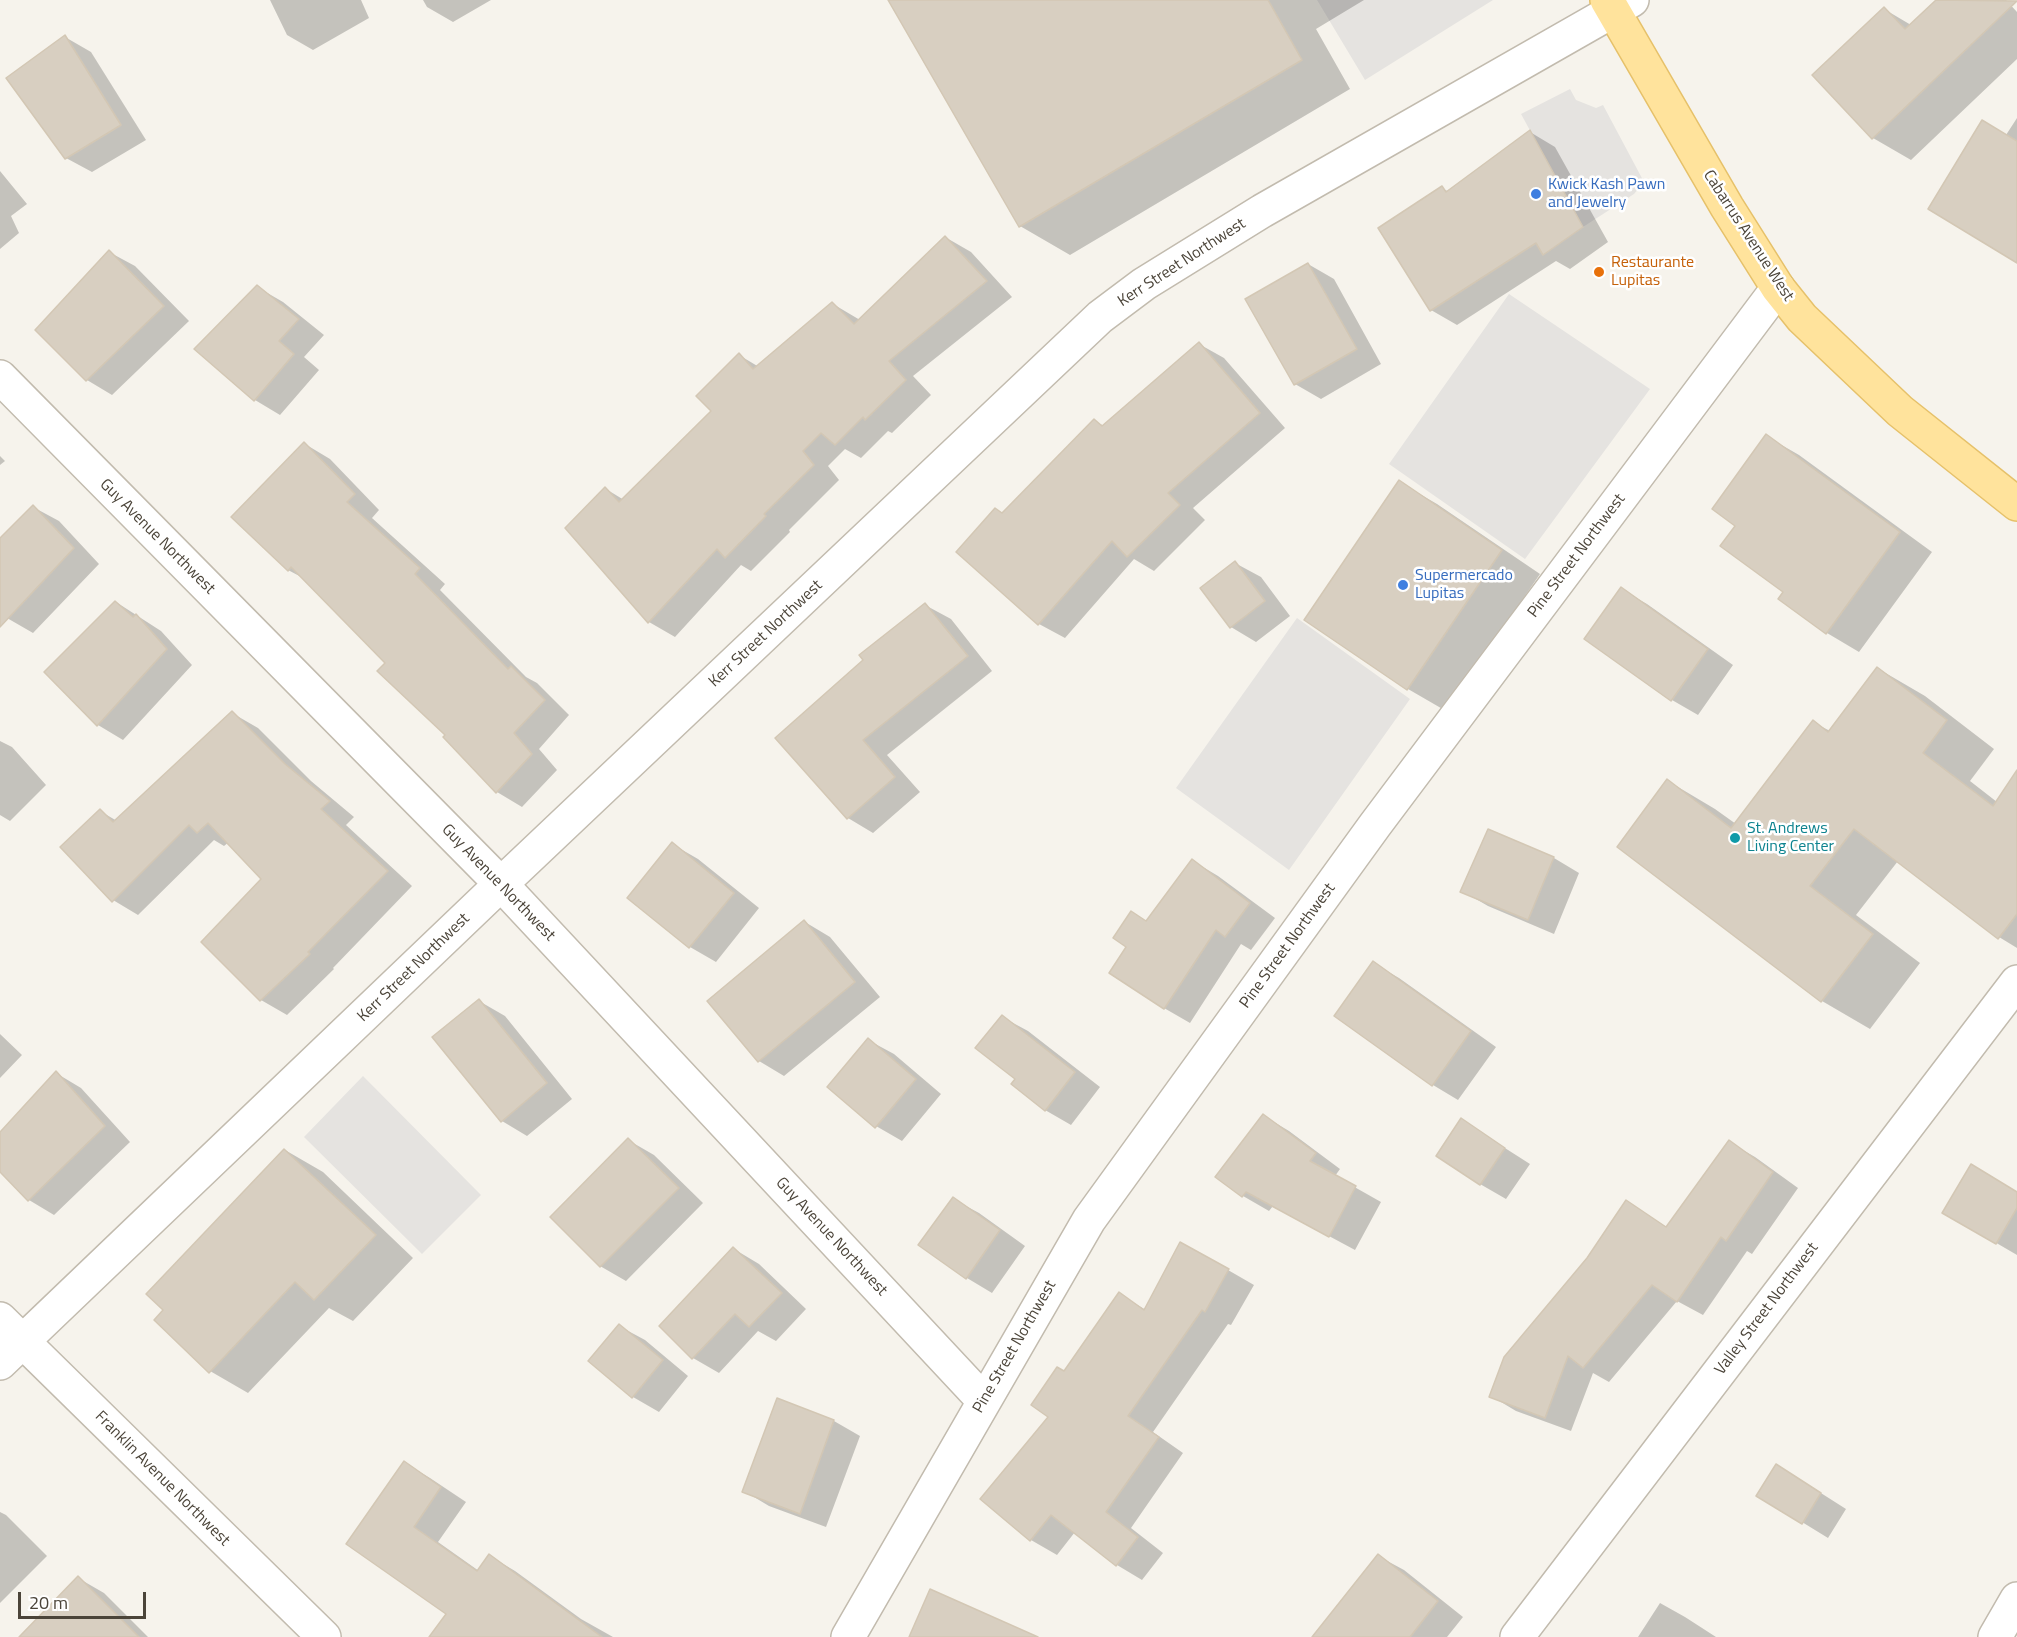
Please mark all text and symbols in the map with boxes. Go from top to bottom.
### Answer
street label: Cabarrus Avenue West [1698,167,1798,305]
place label: Kwick Kash Pawn and Jewelry [1548,175,1665,213]
marker: Kwick Kash Pawn and Jewelry [1529,187,1543,201]
street label: Kerr Street Northwest [1115,215,1249,311]
place label: Restaurante Lupitas [1611,253,1694,291]
marker: Restaurante Lupitas [1592,265,1606,279]
street label: Guy Avenue Northwest [95,475,219,599]
street label: Pine Street Northwest [1524,490,1630,622]
place label: Supermercado Lupitas [1415,566,1513,604]
street label: Kerr Street Northwest [705,576,827,692]
marker: Supermercado Lupitas [1396,578,1410,592]
place label: St. Andrews Living Center [1747,819,1834,857]
street label: Guy Avenue Northwest [437,820,559,946]
marker: St. Andrews Living Center [1728,831,1742,845]
street label: Pine Street Northwest [1236,880,1340,1012]
street label: Kerr Street Northwest [354,910,474,1026]
street label: Guy Avenue Northwest [771,1174,891,1300]
street label: Valley Street Northwest [1711,1239,1823,1379]
street label: Pine Street Northwest [969,1277,1061,1417]
street label: Franklin Avenue Northwest [91,1408,233,1550]
scale bar [21,1580,148,1618]
text: 20 m [29,1589,68,1616]

